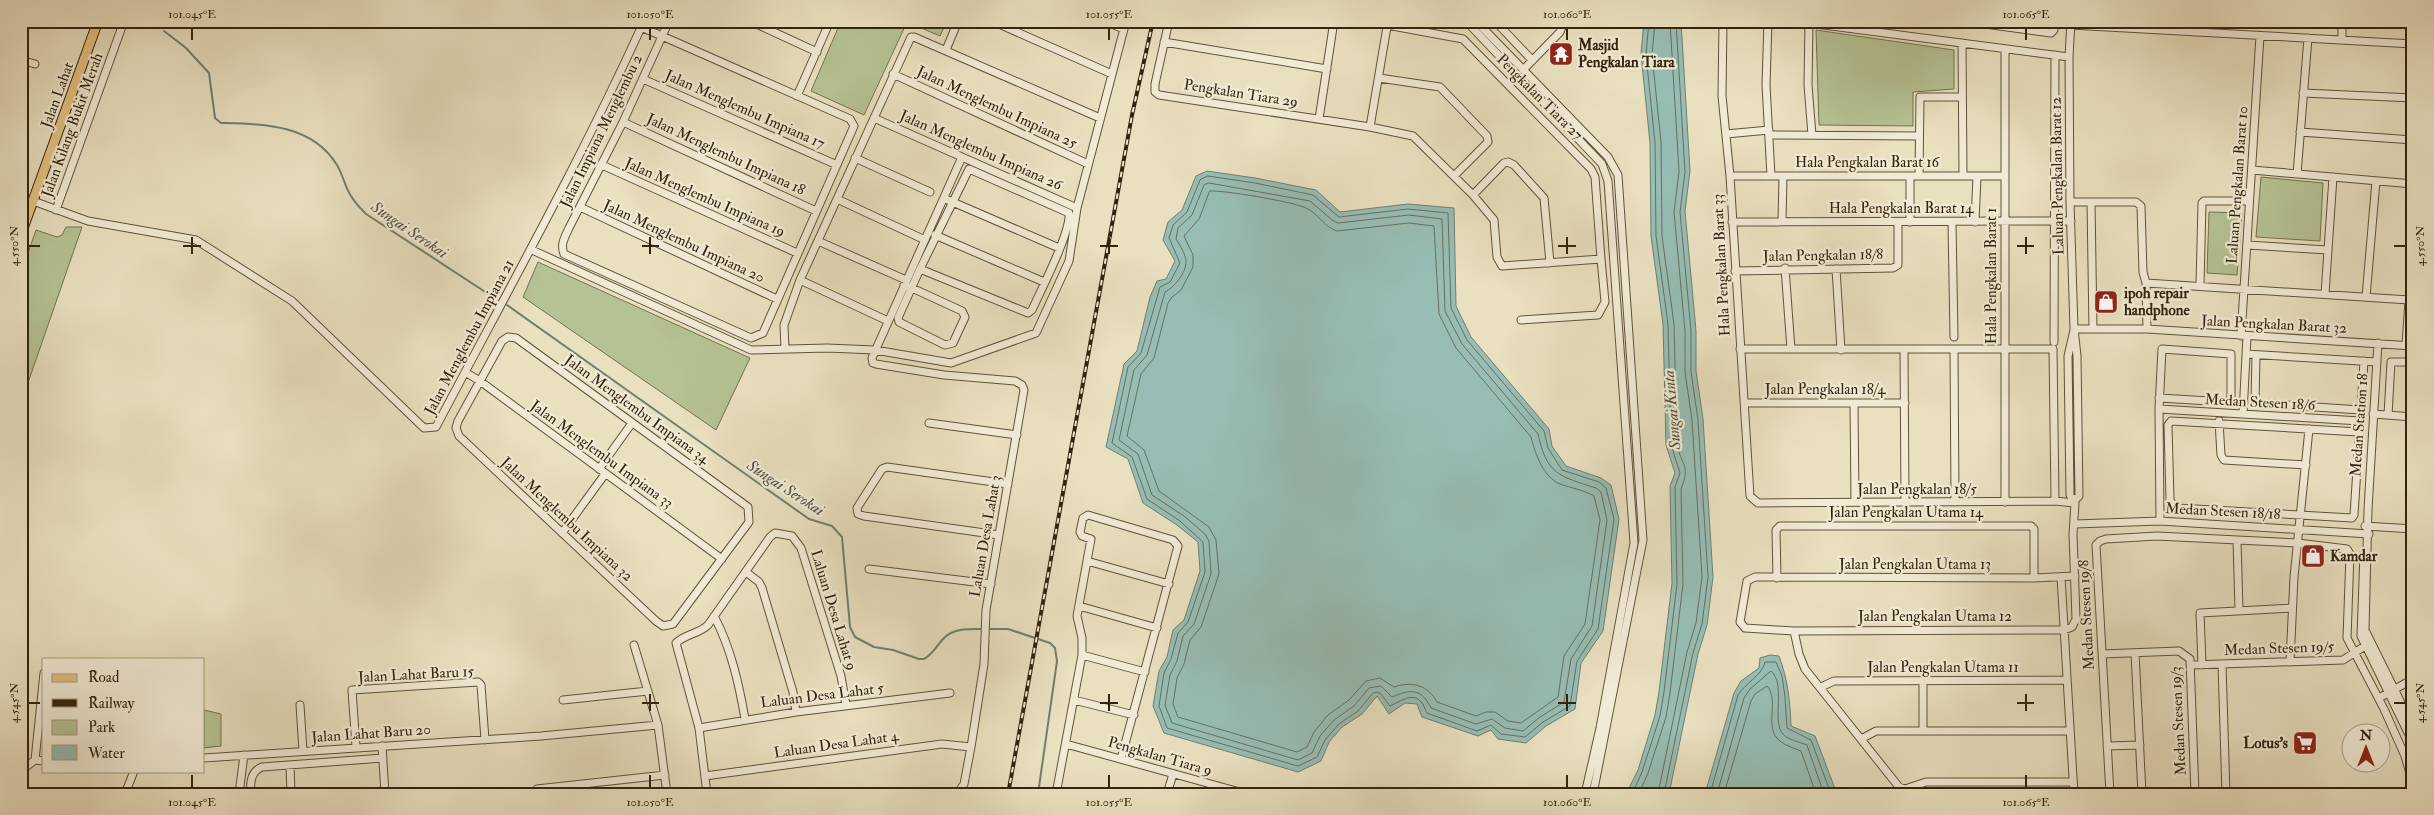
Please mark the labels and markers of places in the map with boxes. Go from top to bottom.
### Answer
place label: Masjid Pengkalan Tiara [1577,36,1676,73]
temple icon: Masjid Pengkalan Tiara [1548,41,1574,67]
place label: ipoh repair handphone [2123,284,2190,321]
shop icon: ipoh repair handphone [2093,289,2119,315]
shop icon: Kamdar [2300,543,2326,569]
place label: Kamdar [2330,547,2378,566]
supermarket icon: Lotus's [2292,730,2318,756]
place label: Lotus's [2243,734,2288,753]

